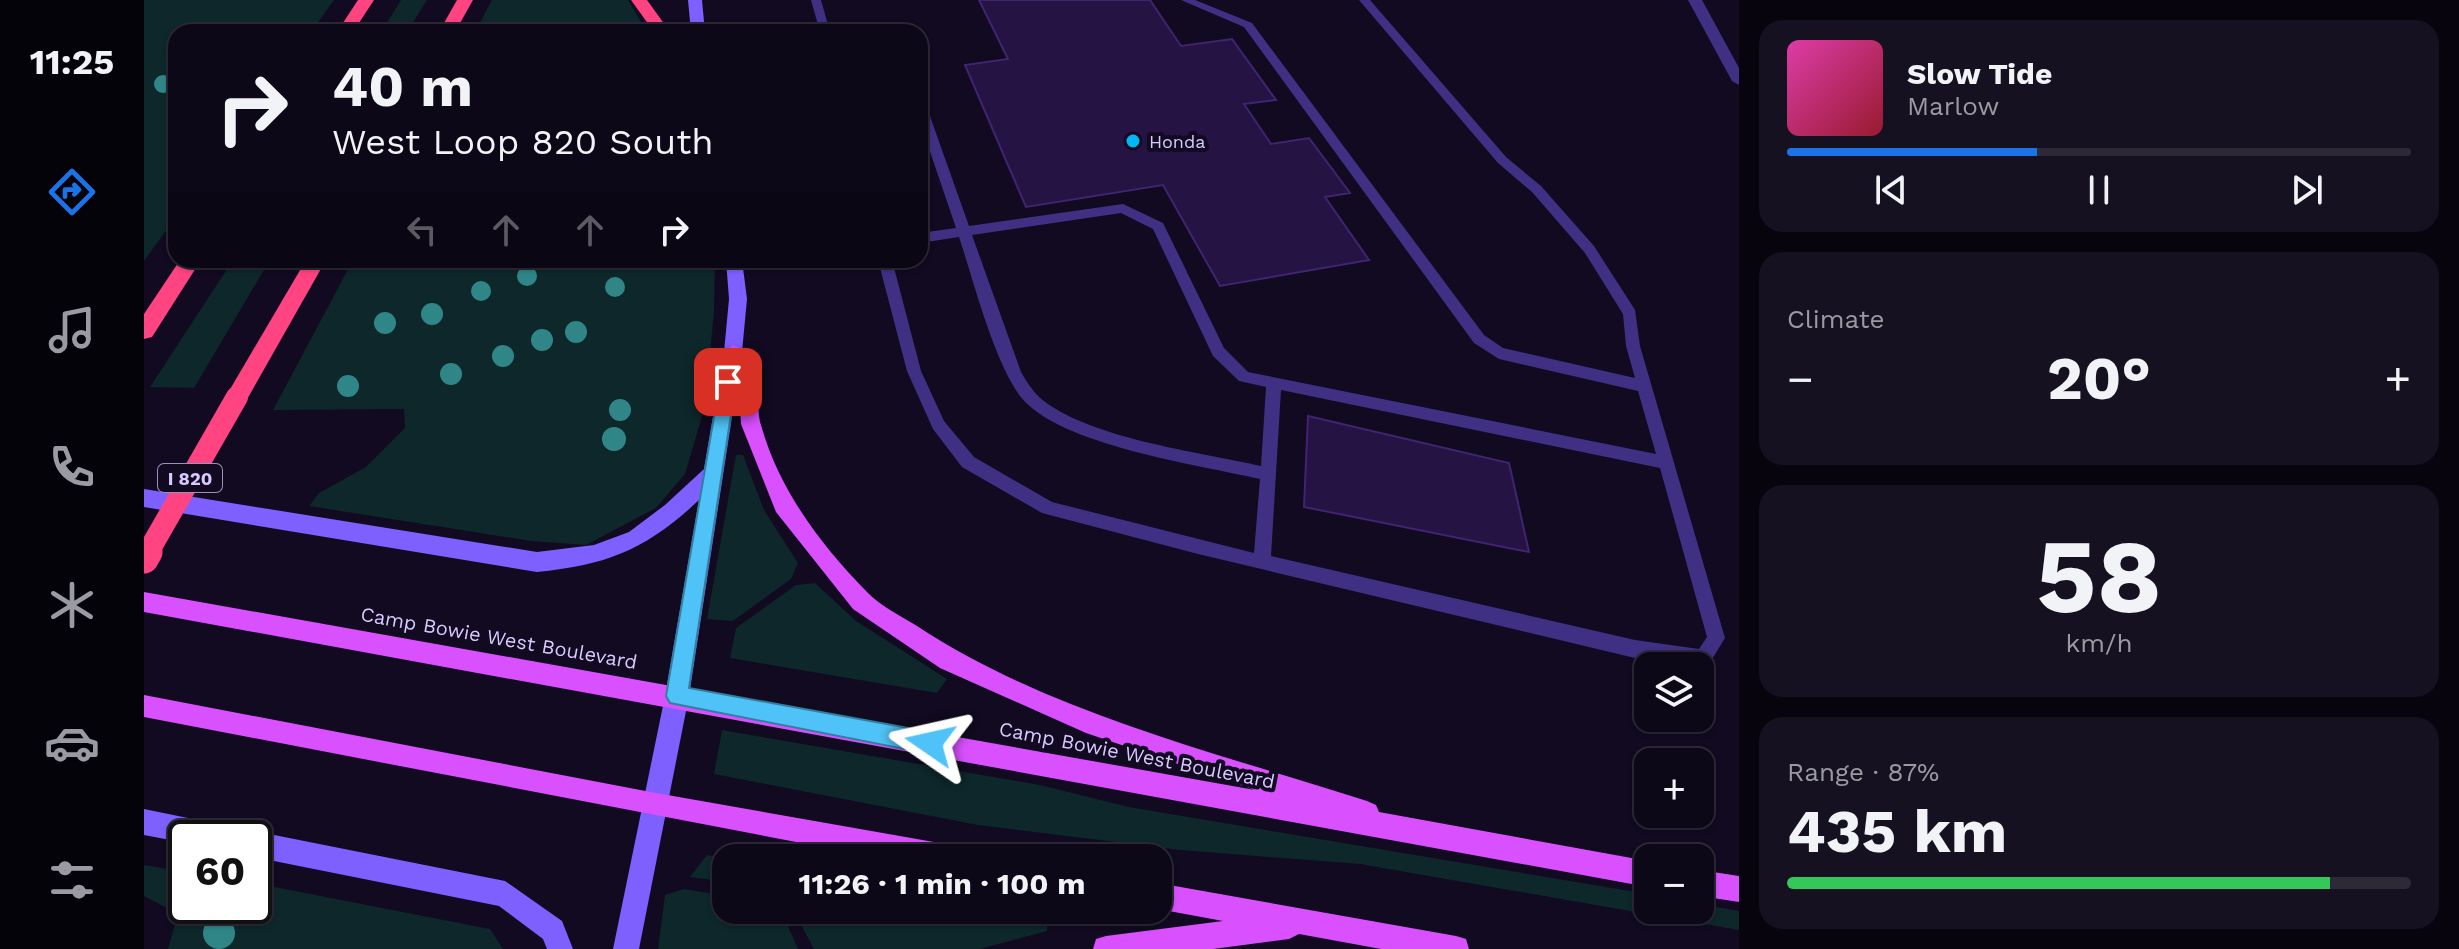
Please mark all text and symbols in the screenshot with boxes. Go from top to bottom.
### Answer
text: 11:25 [30,41,114,83]
text: 40 m [332,54,473,120]
icon: right [200,56,304,160]
text: Slow Tide [1907,56,2052,91]
text: Marlow [1907,91,1999,121]
text: West Loop 820 South [332,121,714,163]
place label: Honda [1149,131,1205,152]
marker: Honda [1124,132,1142,150]
icon: directions [44,164,100,220]
icon: previous [1869,168,1913,212]
icon: pause [2077,168,2121,212]
icon: next [2285,168,2329,212]
icon: left [400,208,444,252]
icon: ahead [484,208,528,252]
icon: ahead [568,208,612,252]
icon: right [652,208,696,252]
icon: music [44,302,100,358]
text: Climate [1787,304,1885,334]
text: 20° [2047,343,2151,414]
pin [694,348,762,416]
text: − [1787,353,1814,405]
text: + [2384,353,2411,405]
icon: arrive [706,360,750,404]
icon: phone [44,439,100,495]
road number: I 820 [158,464,222,492]
text: 58 [2036,515,2162,637]
icon: climate [44,577,100,633]
street label: Camp Bowie West Boulevard [359,602,639,674]
text: km/h [2066,628,2132,658]
map controls [1634,652,1714,924]
button: layers [1634,652,1714,732]
position arrow [888,701,972,785]
icon: car [44,715,100,771]
street label: Camp Bowie West Boulevard [997,716,1277,794]
button: + [1634,748,1714,828]
text: Range · 87% [1787,757,1939,787]
text: 435 km [1787,796,2007,867]
speed limit sign: 60 [168,820,272,924]
button: − [1634,844,1714,924]
icon: filters [44,852,100,908]
text: 11:26 · 1 min · 100 m [798,866,1086,901]

